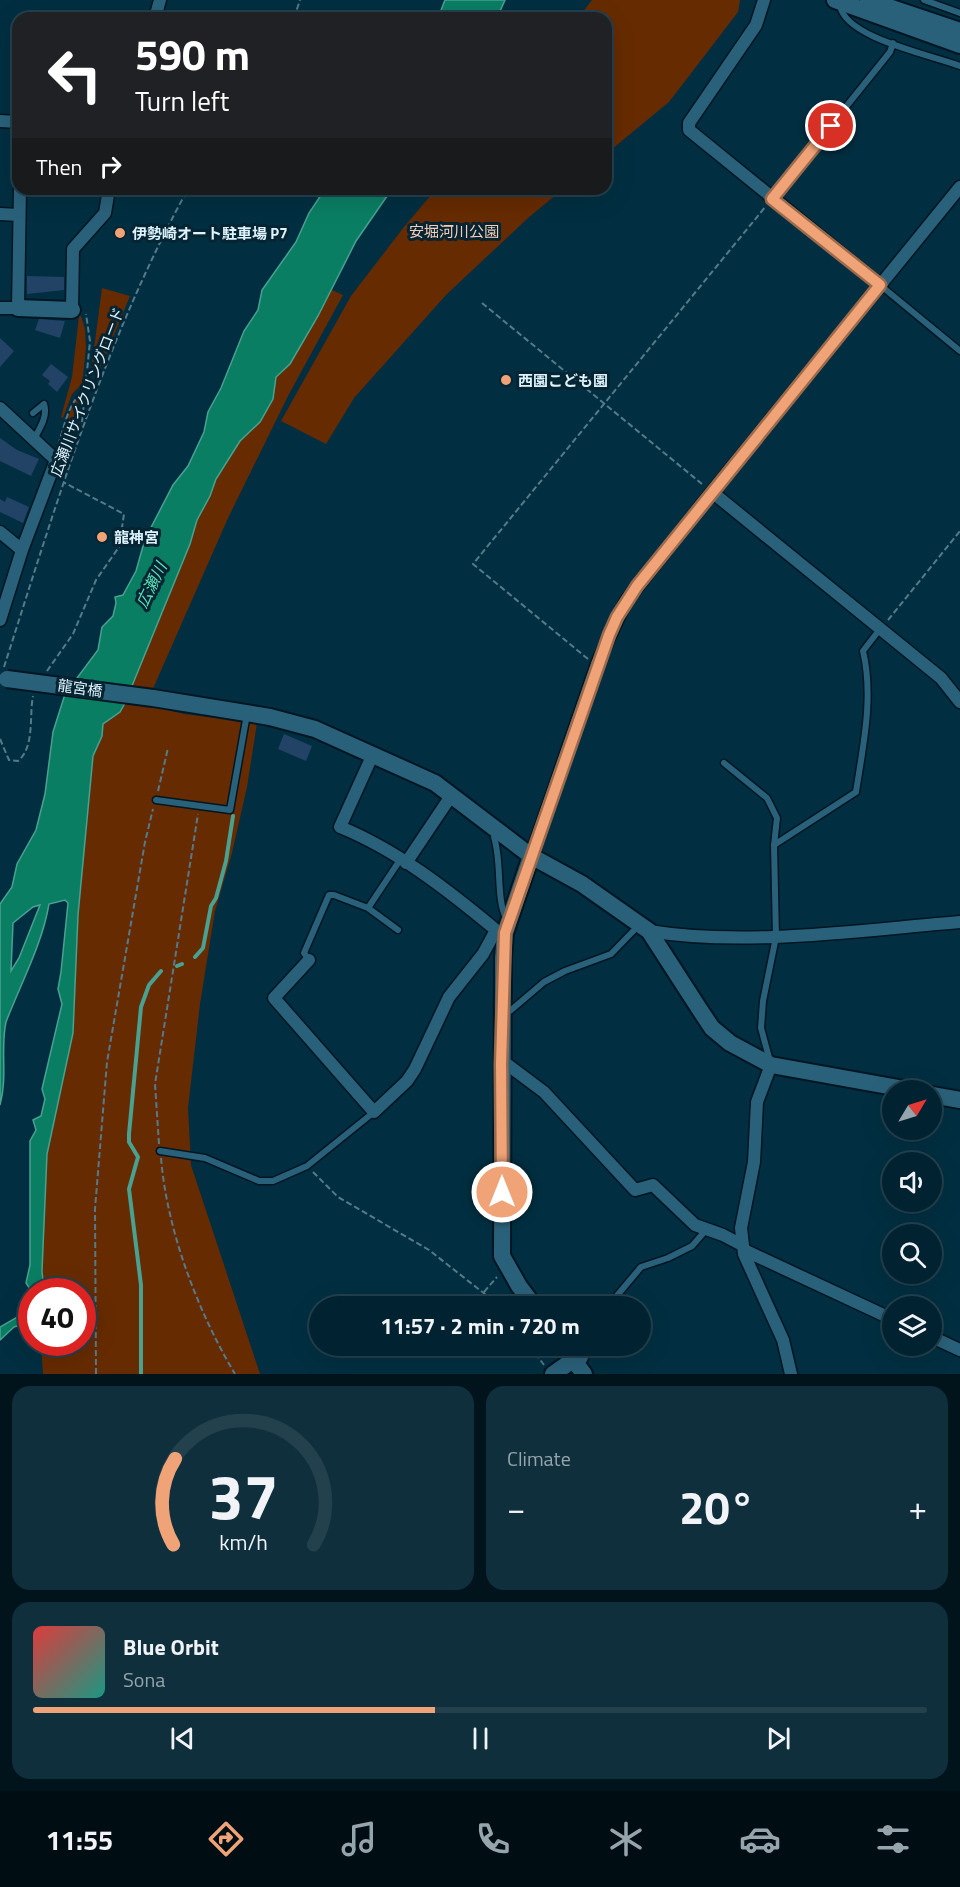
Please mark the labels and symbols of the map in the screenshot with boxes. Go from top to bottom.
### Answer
pin [805,100,856,151]
park label: 安堀河川公園 [409,220,499,243]
place label: 伊勢崎オート駐車場 P7 [132,222,288,245]
marker: 伊勢崎オート駐車場 P7 [113,226,127,240]
street label: 広瀬川サイクリングロード [44,304,130,480]
place label: 西園こども園 [518,369,608,392]
marker: 西園こども園 [499,373,513,387]
place label: 龍神宮 [114,526,159,549]
marker: 龍神宮 [95,530,109,544]
water label: 広瀬川 [130,556,173,612]
street label: 龍宮橋 [56,673,104,703]
north arrow [882,1080,942,1140]
position arrow [470,1160,534,1224]
speed limit sign: 40 [18,1278,96,1356]

